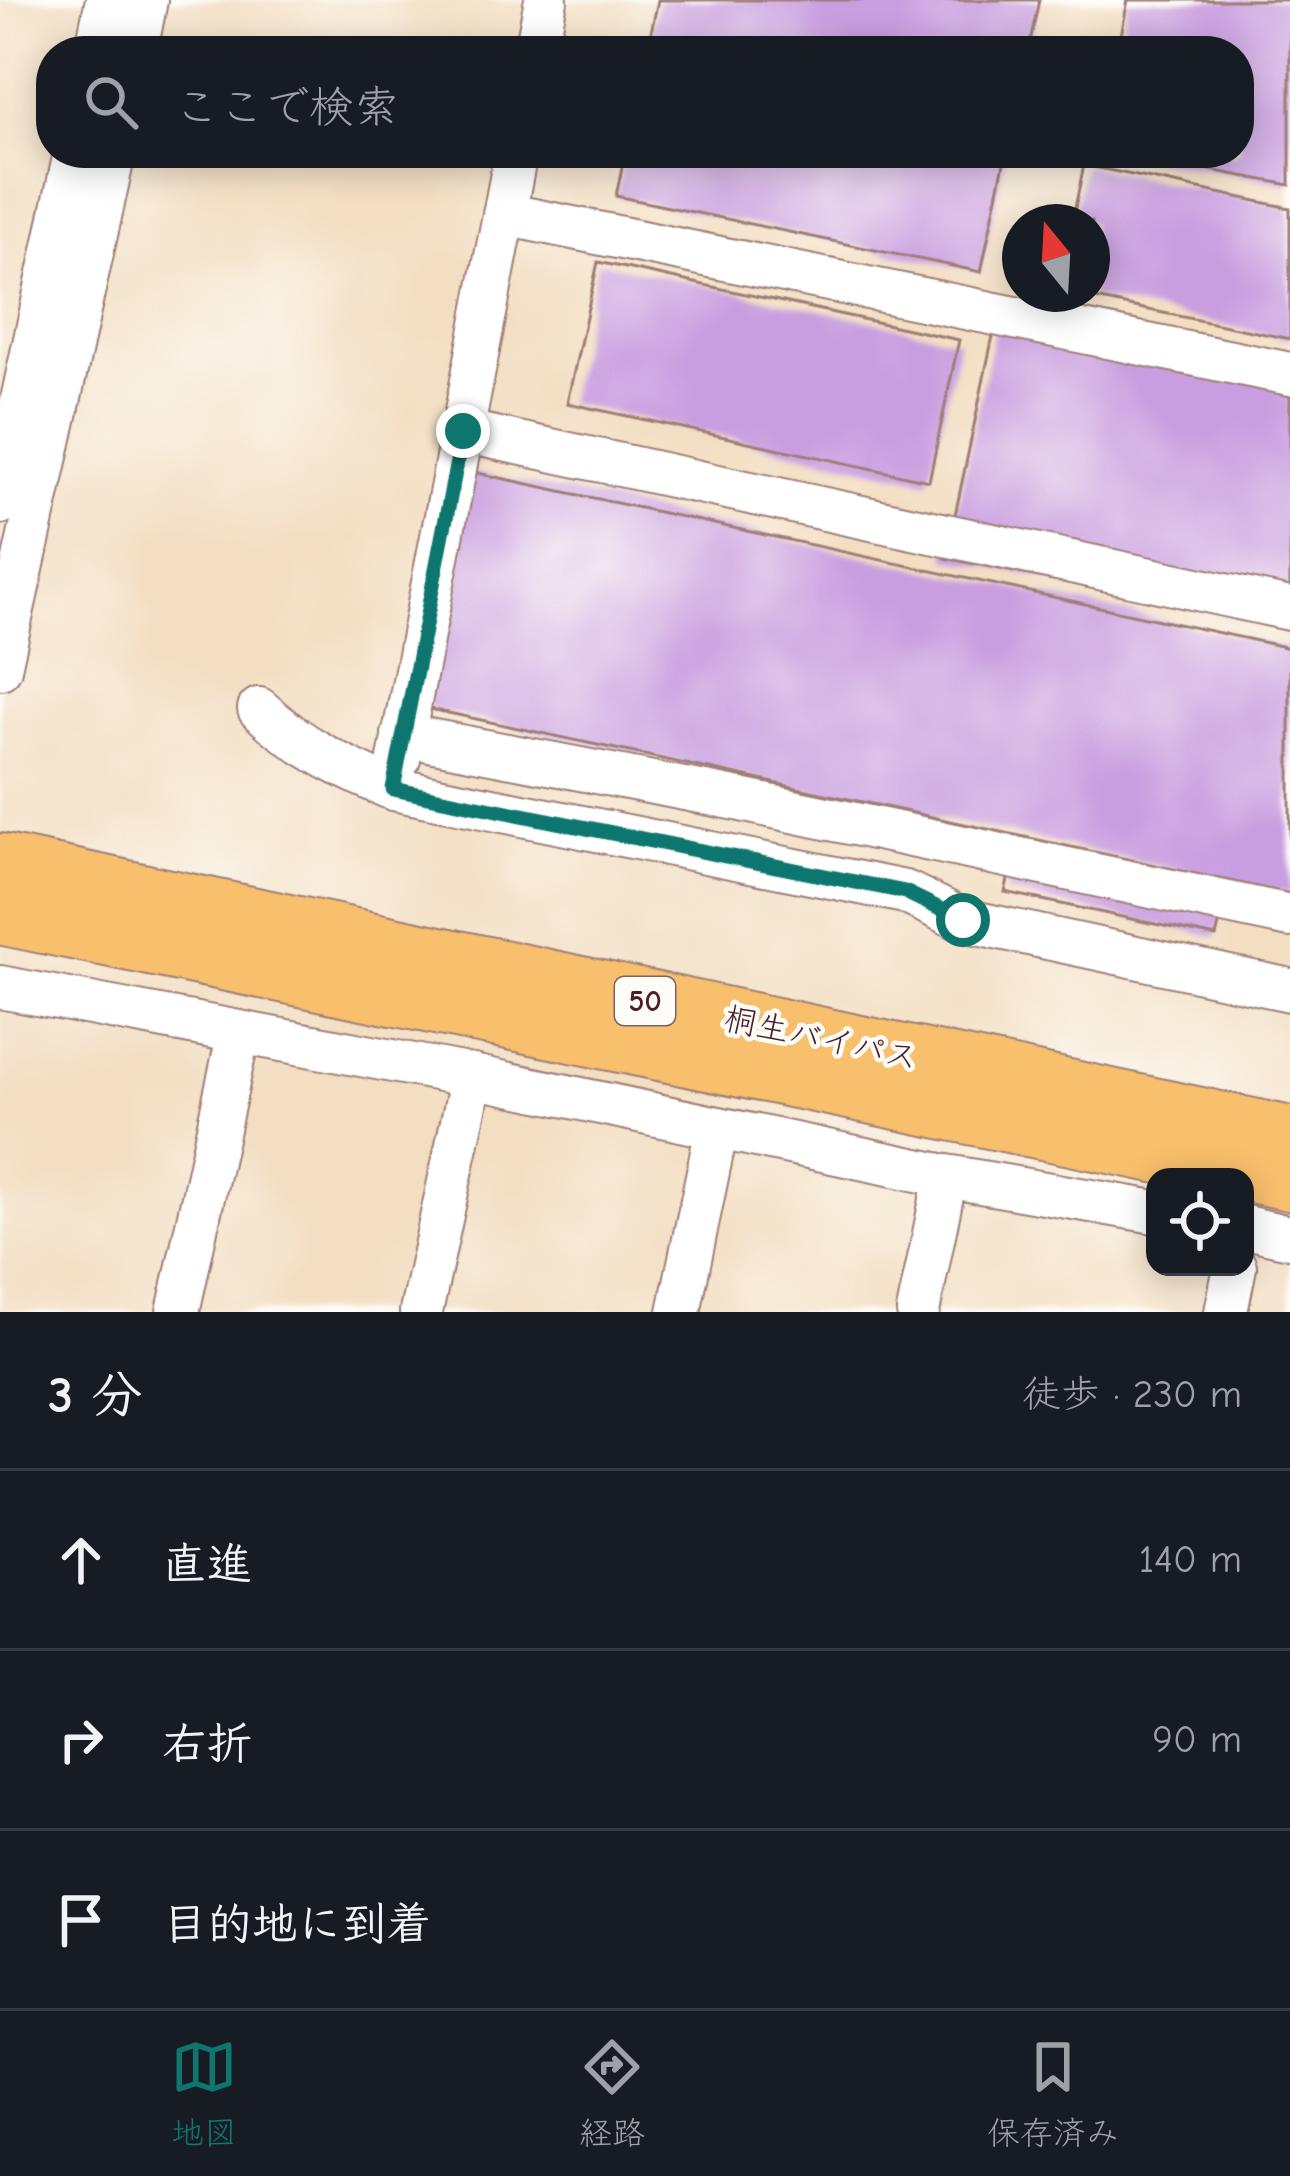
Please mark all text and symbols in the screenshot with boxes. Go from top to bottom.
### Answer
search box [36,36,1254,168]
icon: search [78,69,144,135]
text: ここで検索 [174,81,399,133]
north arrow [1002,204,1110,312]
route end [436,404,490,458]
route start [936,893,990,947]
road number: 50 [615,977,675,1025]
street label: 桐生バイパス [721,999,921,1077]
map controls [1146,1168,1254,1276]
button: locate [1146,1168,1254,1276]
text: 3 分 [48,1366,142,1425]
text: 徒歩 · 230 m [1022,1372,1242,1417]
icon: ahead [48,1527,114,1593]
text: 140 m [1139,1537,1242,1582]
text: 直進 [162,1538,252,1590]
icon: right [48,1707,114,1773]
text: 90 m [1152,1717,1242,1762]
text: 右折 [162,1718,252,1770]
icon: arrive [48,1887,114,1953]
text: 目的地に到着 [162,1898,432,1950]
tab: 地図 [171,2034,237,2154]
tab: 経路 [579,2034,645,2154]
tab: 保存済み [987,2034,1119,2154]

